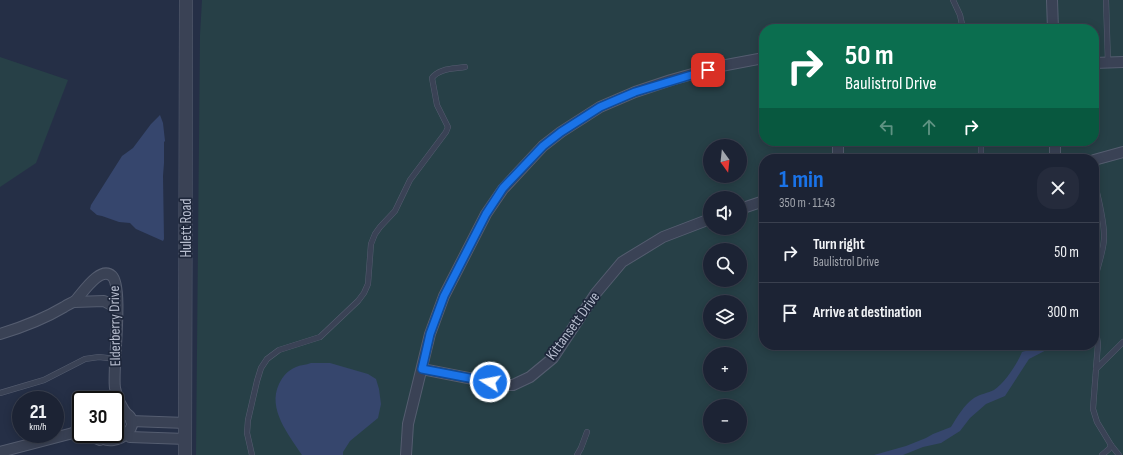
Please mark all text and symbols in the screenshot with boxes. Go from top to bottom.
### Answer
text: 50 m [845,39,894,72]
icon: right [779,40,831,92]
pin [691,53,725,87]
icon: arrive [697,59,719,81]
text: Baulistrol Drive [845,73,937,94]
icon: left [876,116,898,138]
icon: ahead [918,116,940,138]
icon: right [960,116,982,138]
north arrow [703,139,747,183]
map controls [703,139,747,443]
text: 1 min [779,165,824,194]
button: close [1037,167,1079,209]
button: sound [703,191,747,235]
text: 350 m · 11:43 [779,195,835,211]
street label: Hulett Road [177,198,196,258]
text: Turn right [813,235,865,254]
icon: right [779,242,801,264]
button: search [703,243,747,287]
text: 50 m [1054,243,1079,262]
text: Baulistrol Drive [813,254,879,270]
street label: Elderberry Drive [105,285,125,367]
street label: Kittansett Drive [542,288,604,364]
button: layers [703,295,747,339]
icon: arrive [779,302,801,324]
text: Arrive at destination [813,303,922,322]
text: 300 m [1047,303,1079,322]
button: + [703,347,747,391]
position arrow [469,361,511,403]
speed limit sign: 30 [72,391,124,443]
button: − [703,399,747,443]
text: 21 [30,400,46,424]
text: km/h [29,421,47,433]

